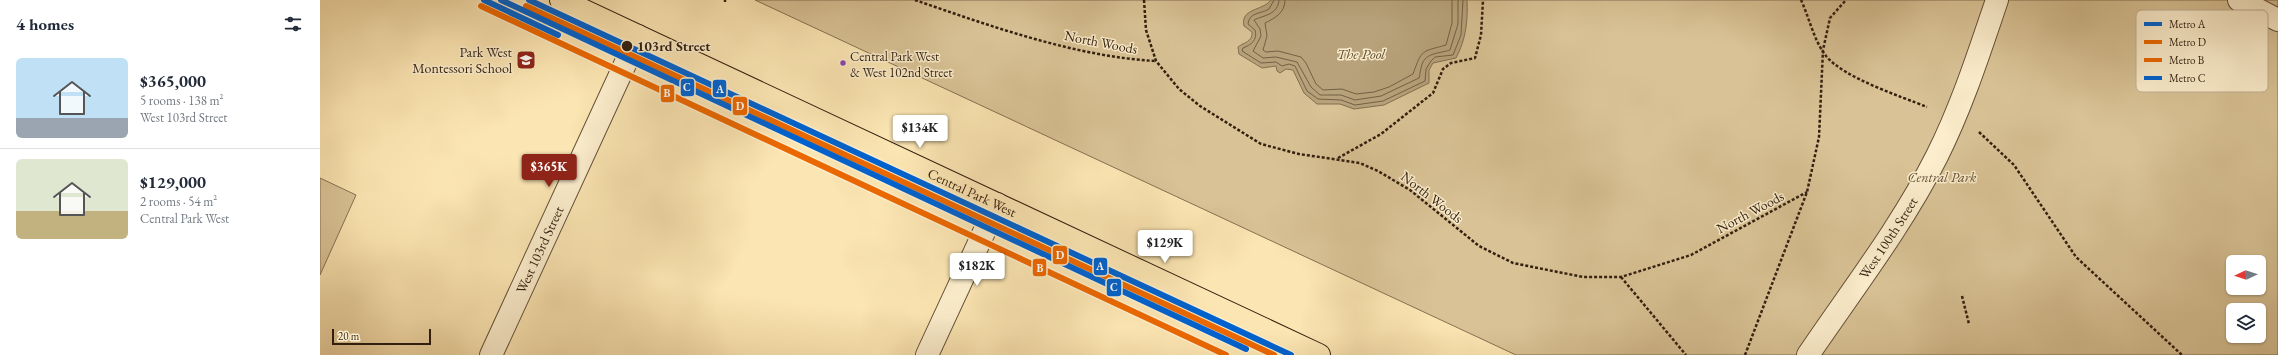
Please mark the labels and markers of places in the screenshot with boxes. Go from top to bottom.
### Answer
place label: 103rd Street [637,37,711,55]
marker: 103rd Street [620,39,634,53]
place label: Park West Montessori School [412,43,513,77]
place label: Central Park West & West 102nd Street [850,48,952,81]
school or university icon: Park West Montessori School [515,49,537,71]
marker: Central Park West & West 102nd Street [838,58,848,68]
pin: $134K [892,115,948,149]
pin: $365K [521,154,577,188]
pin: $129K [1137,230,1193,264]
pin: $182K [949,253,1005,287]

